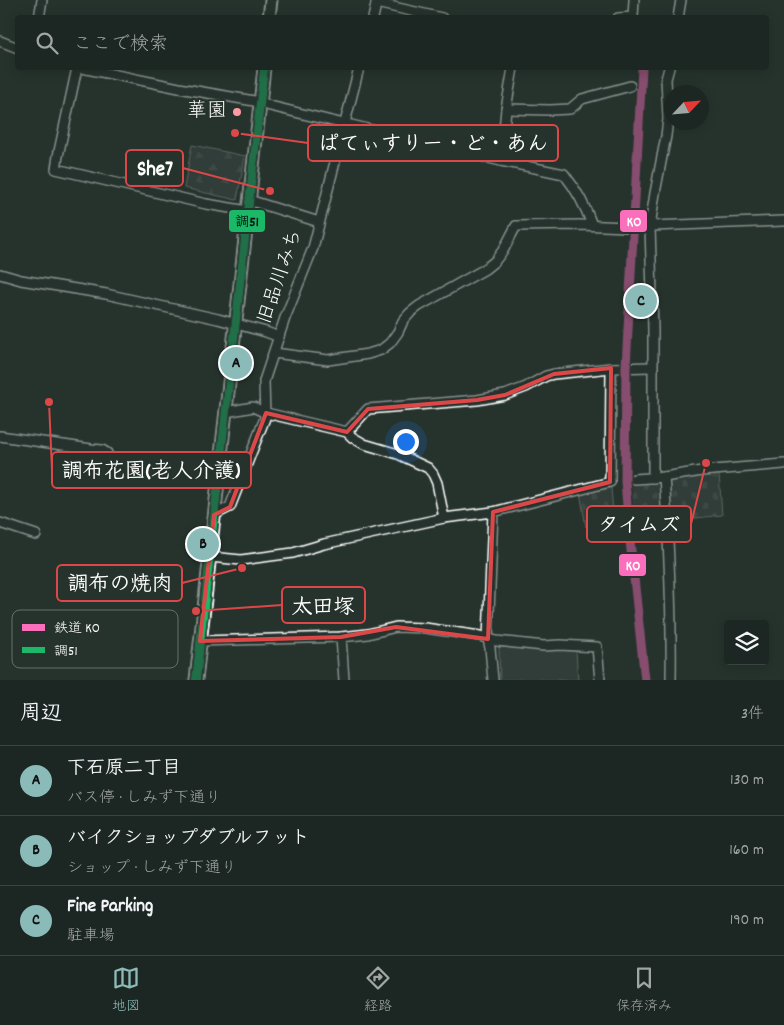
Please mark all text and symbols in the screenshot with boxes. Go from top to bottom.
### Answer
search box [15,15,769,70]
icon: search [33,29,61,57]
text: ここで検索 [73,32,168,59]
north arrow [664,85,709,130]
place label: 華園 [187,98,227,126]
marker: 華園 [231,106,243,118]
callout: ぱてぃすりー・ど・あん [308,125,558,161]
text: ぱてぃすりー・ど・あん [318,131,548,161]
callout: She7 [126,150,183,186]
text: She7 [137,156,173,186]
line badge: 調51 [228,209,266,233]
line badge: KO [619,209,648,233]
text: 調51 [235,213,259,233]
text: KO [627,213,641,233]
street label: 旧品川みち [252,226,310,328]
pin: C [625,282,657,320]
pin: A [220,344,252,382]
your location [393,429,419,455]
callout: 調布花園(老人介護) [52,452,251,488]
text: 調布花園(老人介護) [62,458,240,488]
callout: タイムズ [587,506,691,542]
text: タイムズ [598,512,680,542]
pin: B [187,525,219,563]
line badge: KO [618,553,647,577]
text: KO [626,557,640,577]
callout: 調布の焼肉 [57,565,182,601]
text: 調布の焼肉 [68,571,173,601]
callout: 太田塚 [282,587,365,623]
text: 太田塚 [292,594,355,624]
legend [12,610,178,668]
text: 鉄道 KO [54,619,100,639]
map controls [724,620,769,665]
button: layers [724,620,769,665]
text: 調51 [54,642,78,662]
text: 周辺 [20,700,62,730]
text: 3件 [741,703,764,726]
text: 下石原二丁目 [67,756,181,783]
text: A [32,769,40,792]
text: 130 m [730,769,764,792]
text: バス停 · しみず下通り [67,787,221,810]
text: バイクショップダブルフット [67,826,310,853]
text: B [32,839,40,862]
text: 160 m [729,839,764,862]
text: ショップ · しみず下通り [67,857,237,880]
text: Fine Parking [67,894,153,921]
text: C [32,909,40,932]
text: 190 m [730,909,764,932]
text: 駐車場 [67,925,115,948]
tab: 地図 [112,964,140,1017]
tab: 経路 [364,964,392,1017]
tab: 保存済み [616,964,672,1017]

